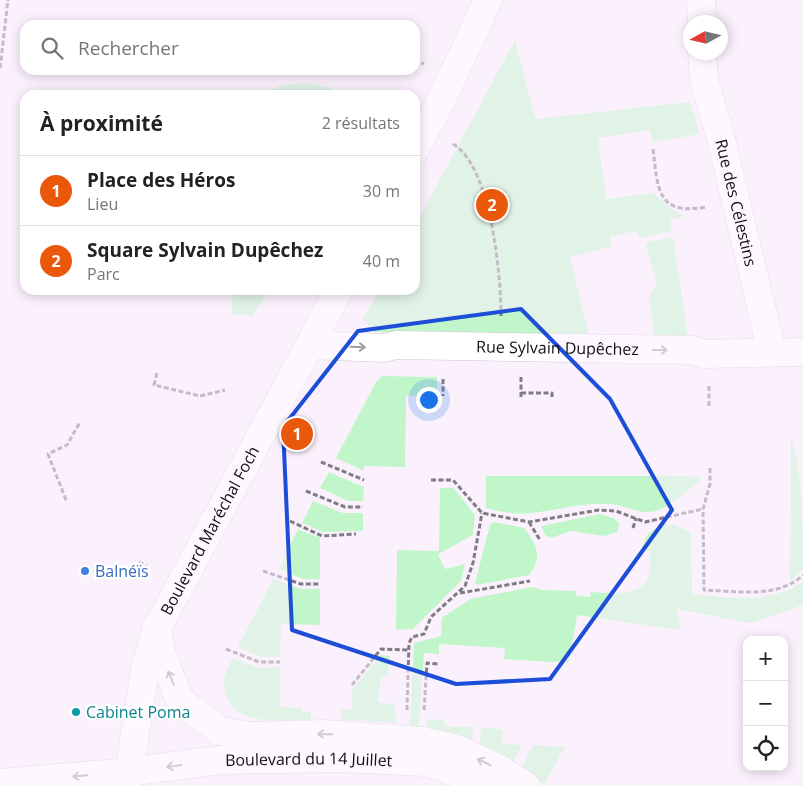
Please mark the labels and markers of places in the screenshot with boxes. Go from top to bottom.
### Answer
pin: 2 [476,186,508,224]
pin: 1 [281,415,313,453]
place label: Balnéïs [95,560,149,582]
marker: Balnéïs [79,565,91,577]
place label: Cabinet Poma [86,701,190,723]
marker: Cabinet Poma [70,706,82,718]

